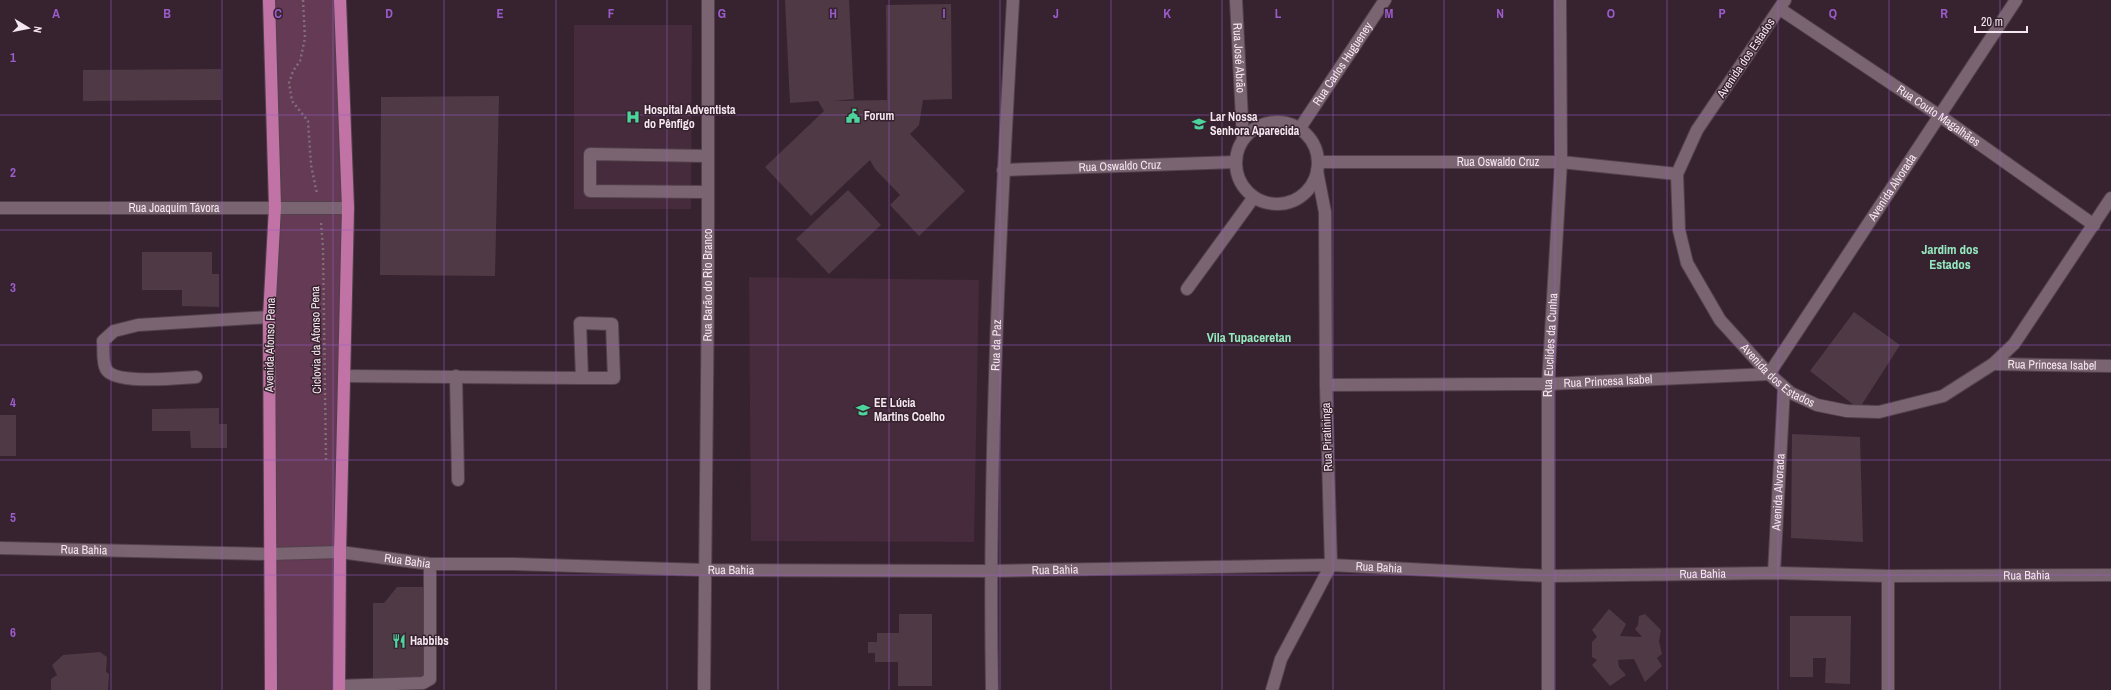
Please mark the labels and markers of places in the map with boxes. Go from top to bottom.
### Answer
place label: Hospital Adventista do Pênfigo [644,102,736,132]
public building icon: Forum [845,108,861,124]
place label: Forum [864,108,894,124]
hospital icon: Hospital Adventista do Pênfigo [625,109,641,125]
place label: Lar Nossa Senhora Aparecida [1210,109,1300,139]
school or university icon: Lar Nossa Senhora Aparecida [1191,116,1207,132]
place label: EE Lúcia Martins Coelho [874,395,945,425]
school or university icon: EE Lúcia Martins Coelho [855,402,871,418]
restaurant icon: Habbibs [391,633,407,649]
place label: Habbibs [410,633,449,649]

